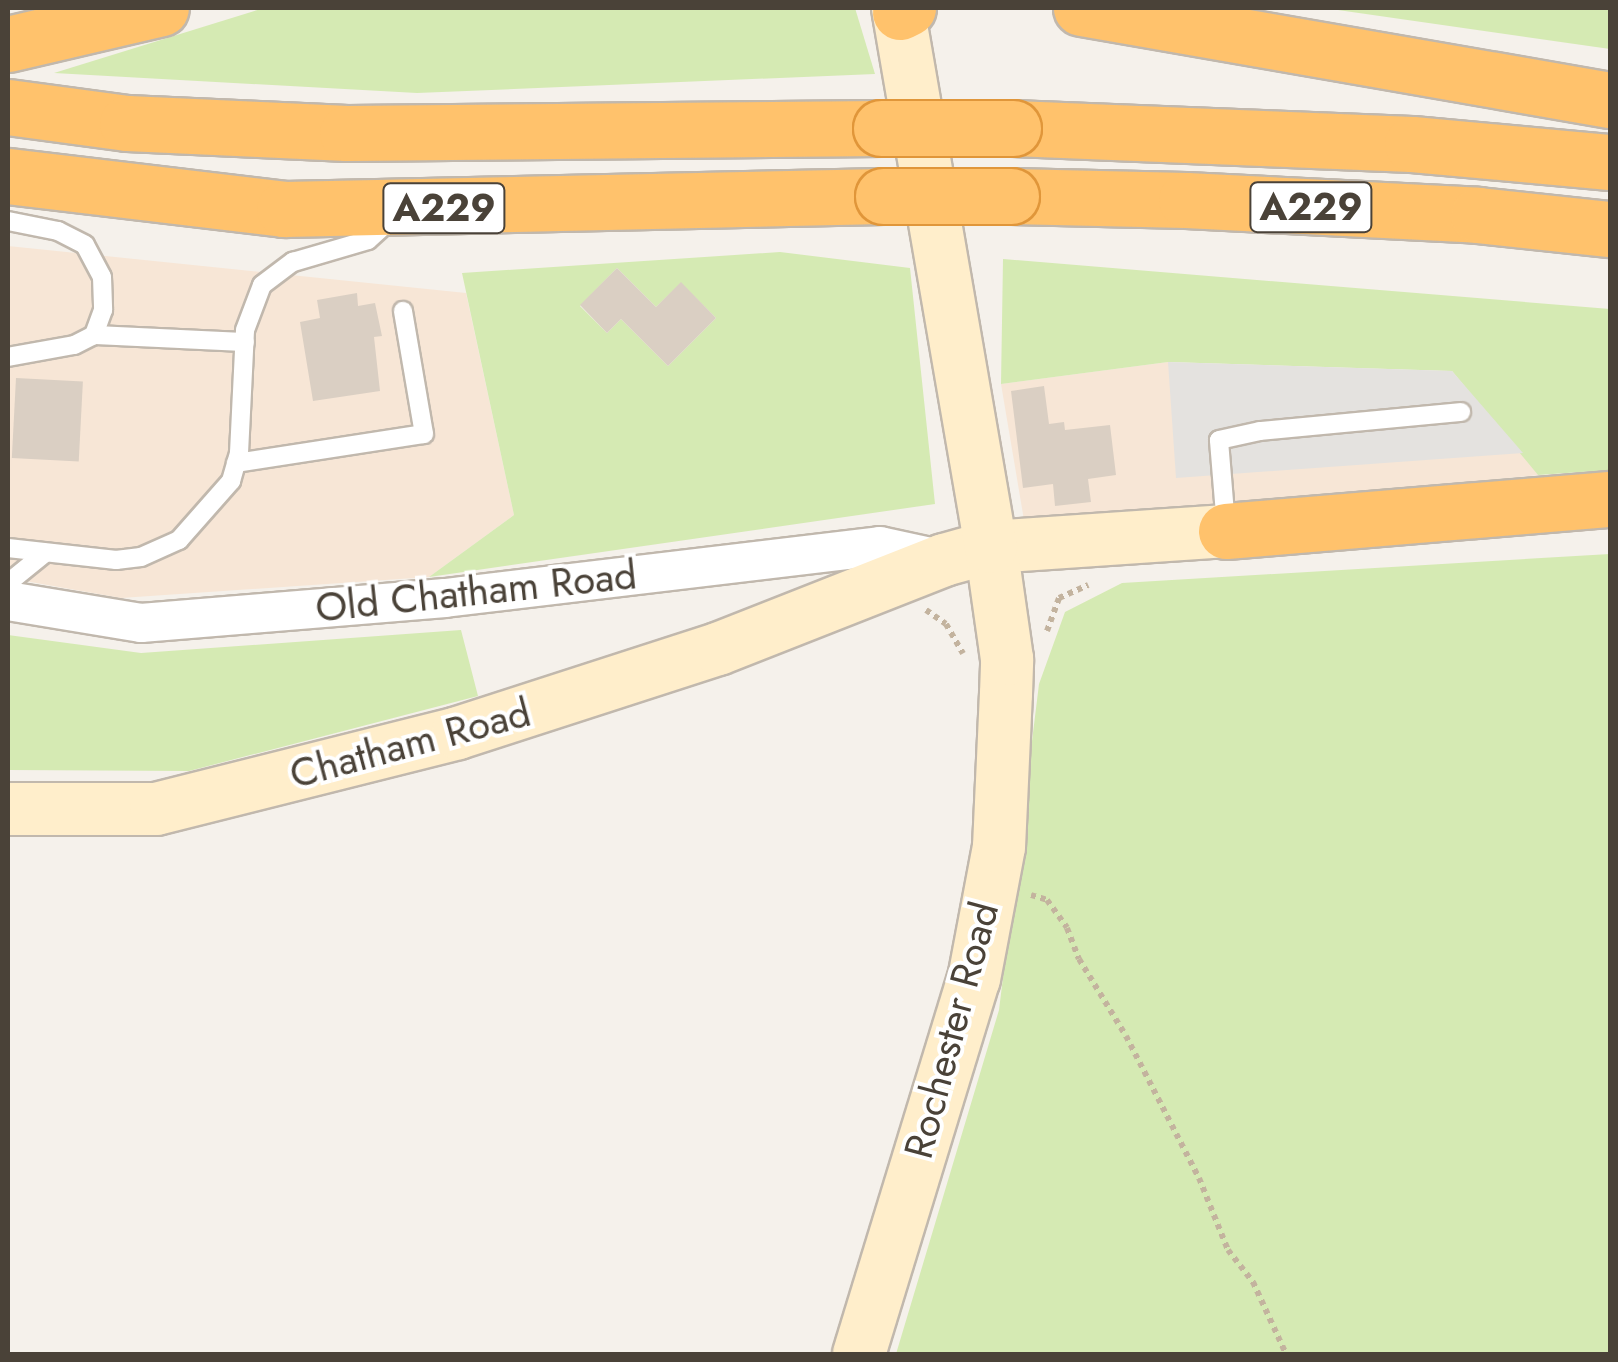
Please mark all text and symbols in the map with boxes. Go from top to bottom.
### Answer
road number: A229 [1248,174,1374,240]
road number: A229 [382,175,506,241]
street label: Old Chatham Road [313,550,639,632]
street label: Chatham Road [285,688,535,798]
street label: Rochester Road [894,897,1008,1163]

